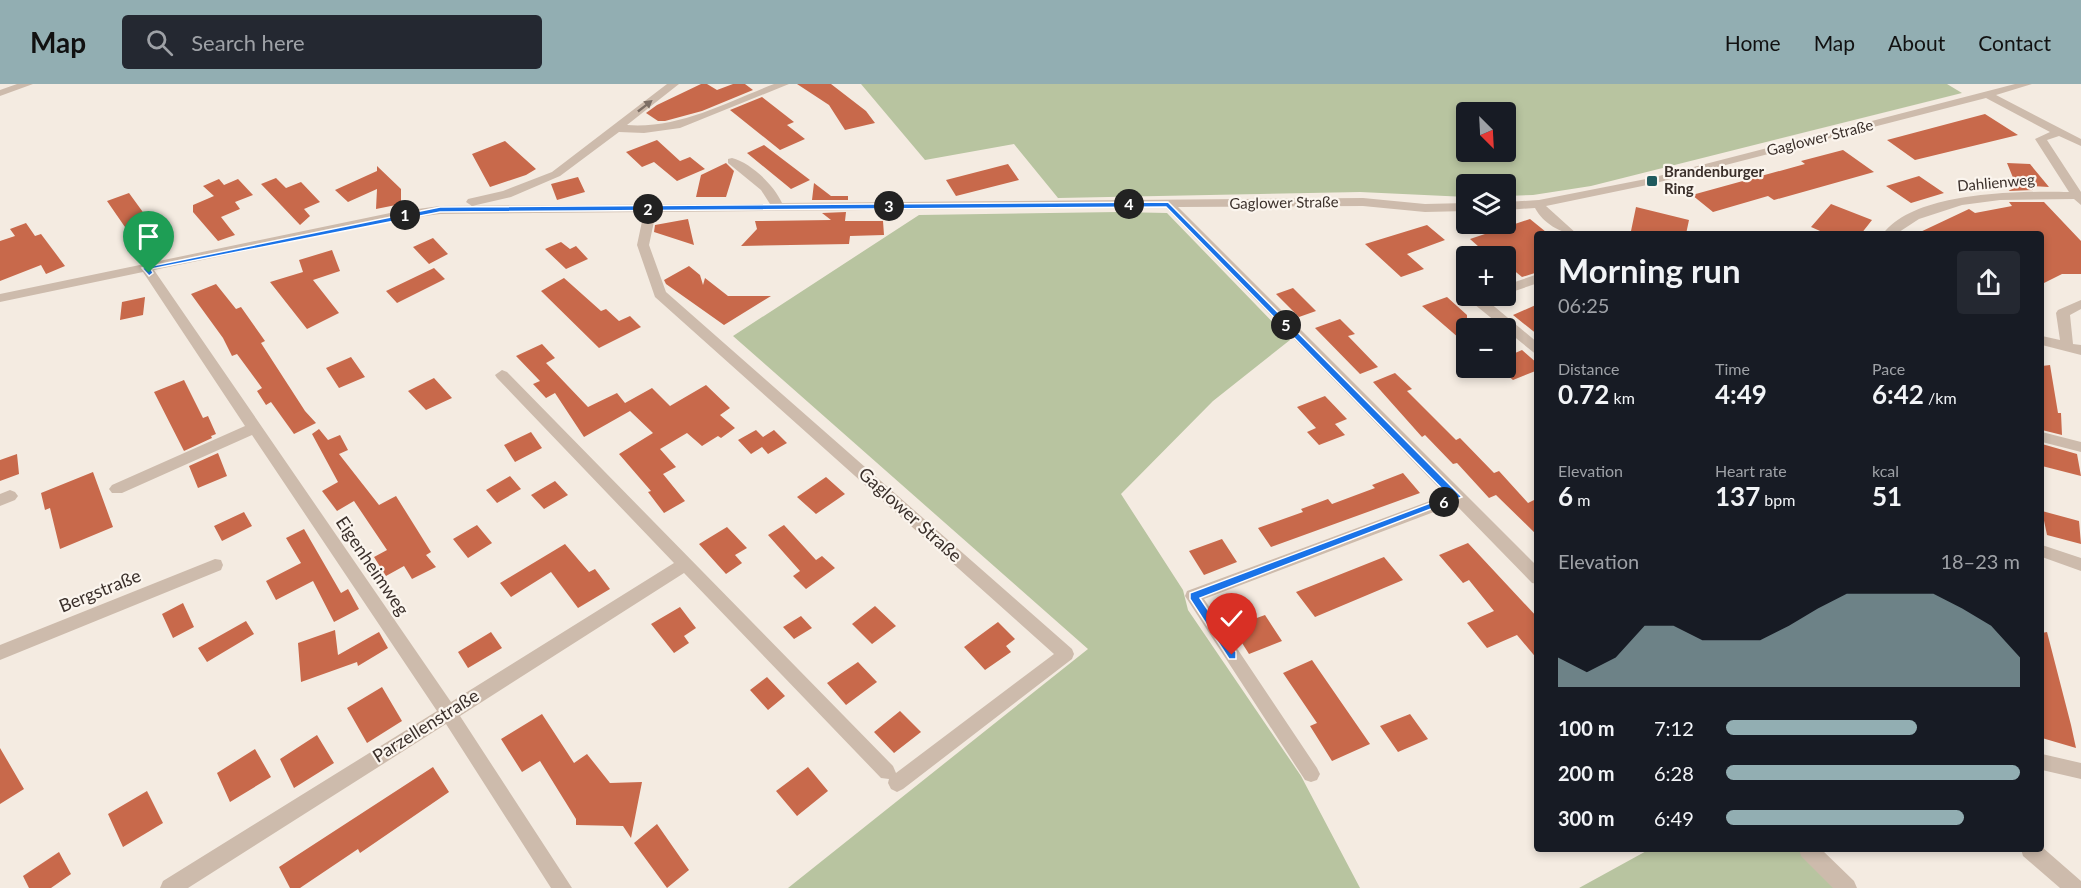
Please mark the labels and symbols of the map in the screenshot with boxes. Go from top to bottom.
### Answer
one-way arrow [637,100,653,112]
north arrow [1456,102,1516,162]
street label: Gaglower Straße [1765,115,1875,159]
place label: Brandenburger Ring [1664,162,1765,197]
street label: Dahlienweg [1956,170,2036,194]
marker: Brandenburger Ring [1645,174,1659,188]
pin: 4 [1114,189,1144,219]
pin: 3 [874,191,904,221]
street label: Gaglower Straße [1229,192,1339,212]
pin: 2 [633,194,663,224]
pin: 1 [390,200,420,230]
pin [123,211,174,273]
pin: 5 [1271,310,1301,340]
street label: Gaglower Straße [855,462,967,566]
pin: 6 [1429,487,1459,517]
street label: Eigenheimweg [332,512,414,619]
street label: Bergstraße [56,564,144,616]
pin [1206,593,1257,655]
street label: Parzellenstraße [368,684,483,767]

